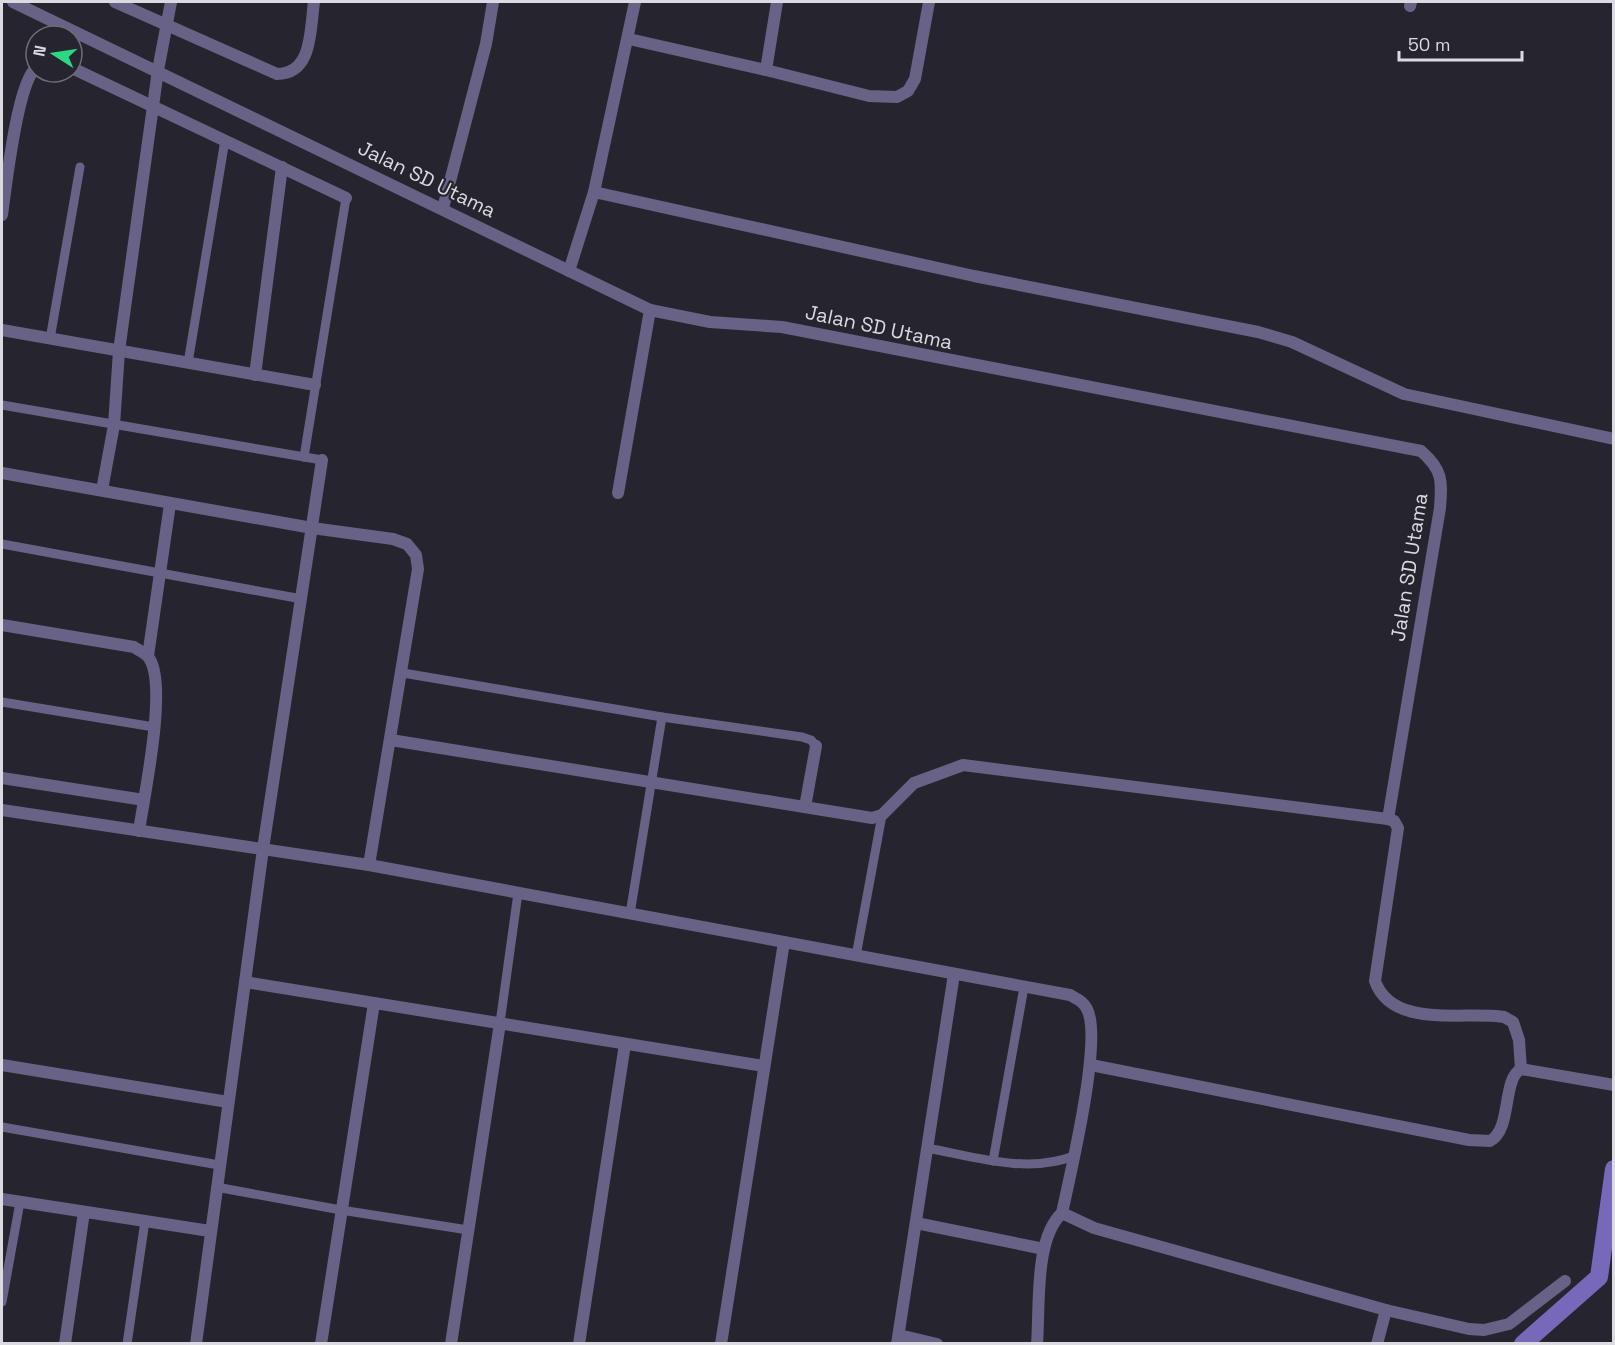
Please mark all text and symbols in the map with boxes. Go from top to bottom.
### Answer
north arrow [24,24,84,84]
scale bar [1399,24,1522,62]
text: 50 m [1408,33,1450,56]
text: N [28,44,51,58]
street label: Jalan SD Utama [354,134,500,224]
street label: Jalan SD Utama [803,299,955,355]
street label: Jalan SD Utama [1384,491,1434,643]

